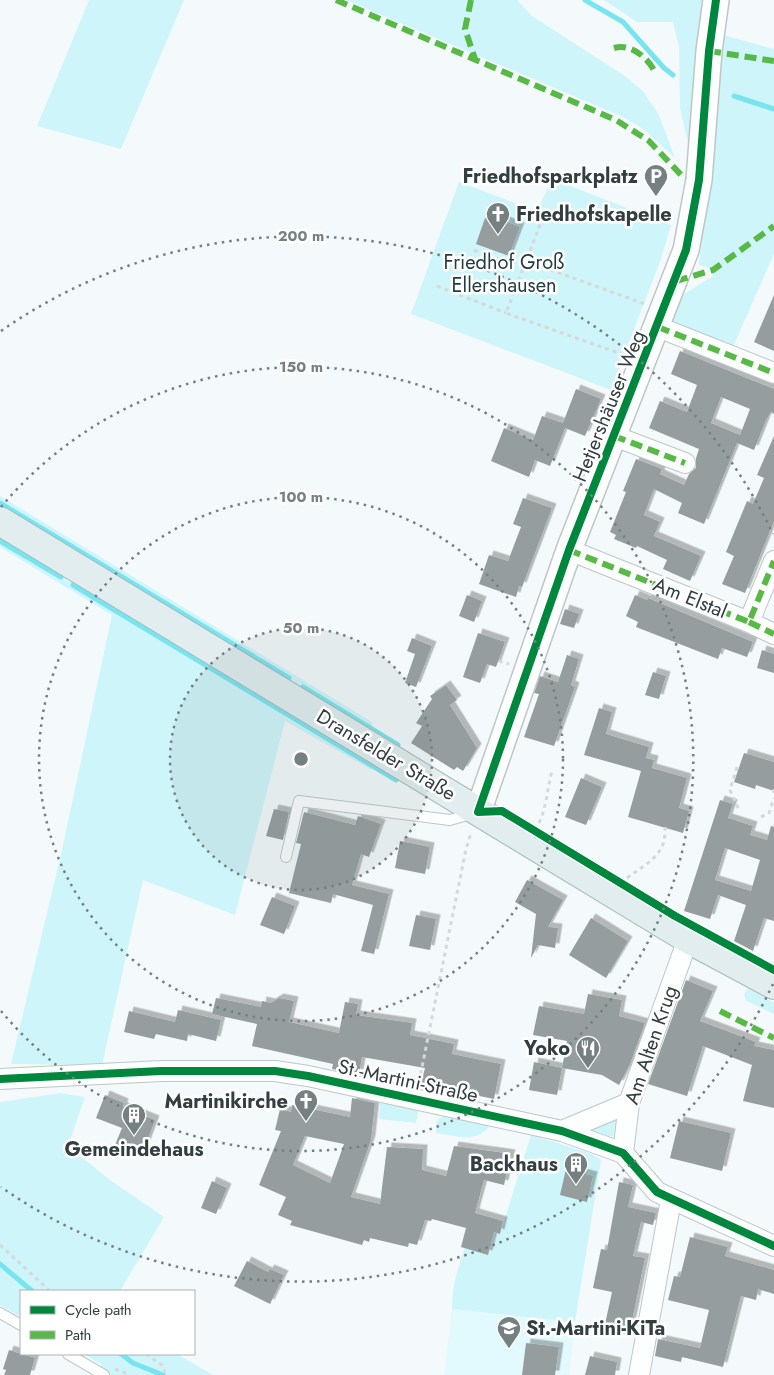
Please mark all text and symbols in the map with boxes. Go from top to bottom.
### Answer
place label: Friedhofsparkplatz [462,162,639,191]
parking icon: Friedhofsparkplatz [643,163,669,197]
place label: Friedhofskapelle [516,200,672,229]
church icon: Friedhofskapelle [485,201,511,235]
text: 200 m [278,225,324,247]
park label: Friedhof Groß Ellershausen [444,248,564,300]
street label: Hetjershäuser Weg [565,326,653,486]
text: 150 m [279,356,323,378]
text: 100 m [279,486,323,508]
street label: Am Elstal [649,570,731,626]
text: 50 m [283,617,319,639]
street label: Dransfelder Straße [311,702,461,808]
centre of rings [292,750,310,768]
street label: Am Alten Krug [617,982,685,1108]
place label: Yoko [523,1034,570,1063]
restaurant icon: Yoko [575,1035,601,1069]
street label: St.-Martini-Straße [335,1052,481,1110]
place label: Martinikirche [165,1087,288,1116]
church icon: Martinikirche [293,1088,319,1122]
building icon: Gemeindehaus [121,1102,147,1136]
place label: Gemeindehaus [64,1135,204,1164]
place label: Backhaus [470,1150,558,1179]
building icon: Backhaus [563,1151,589,1185]
legend [20,1290,195,1355]
text: Cycle path [65,1299,132,1321]
place label: St.-Martini-KiTa [526,1314,665,1343]
school or university icon: St.-Martini-KiTa [496,1315,522,1349]
text: Path [65,1324,91,1346]

